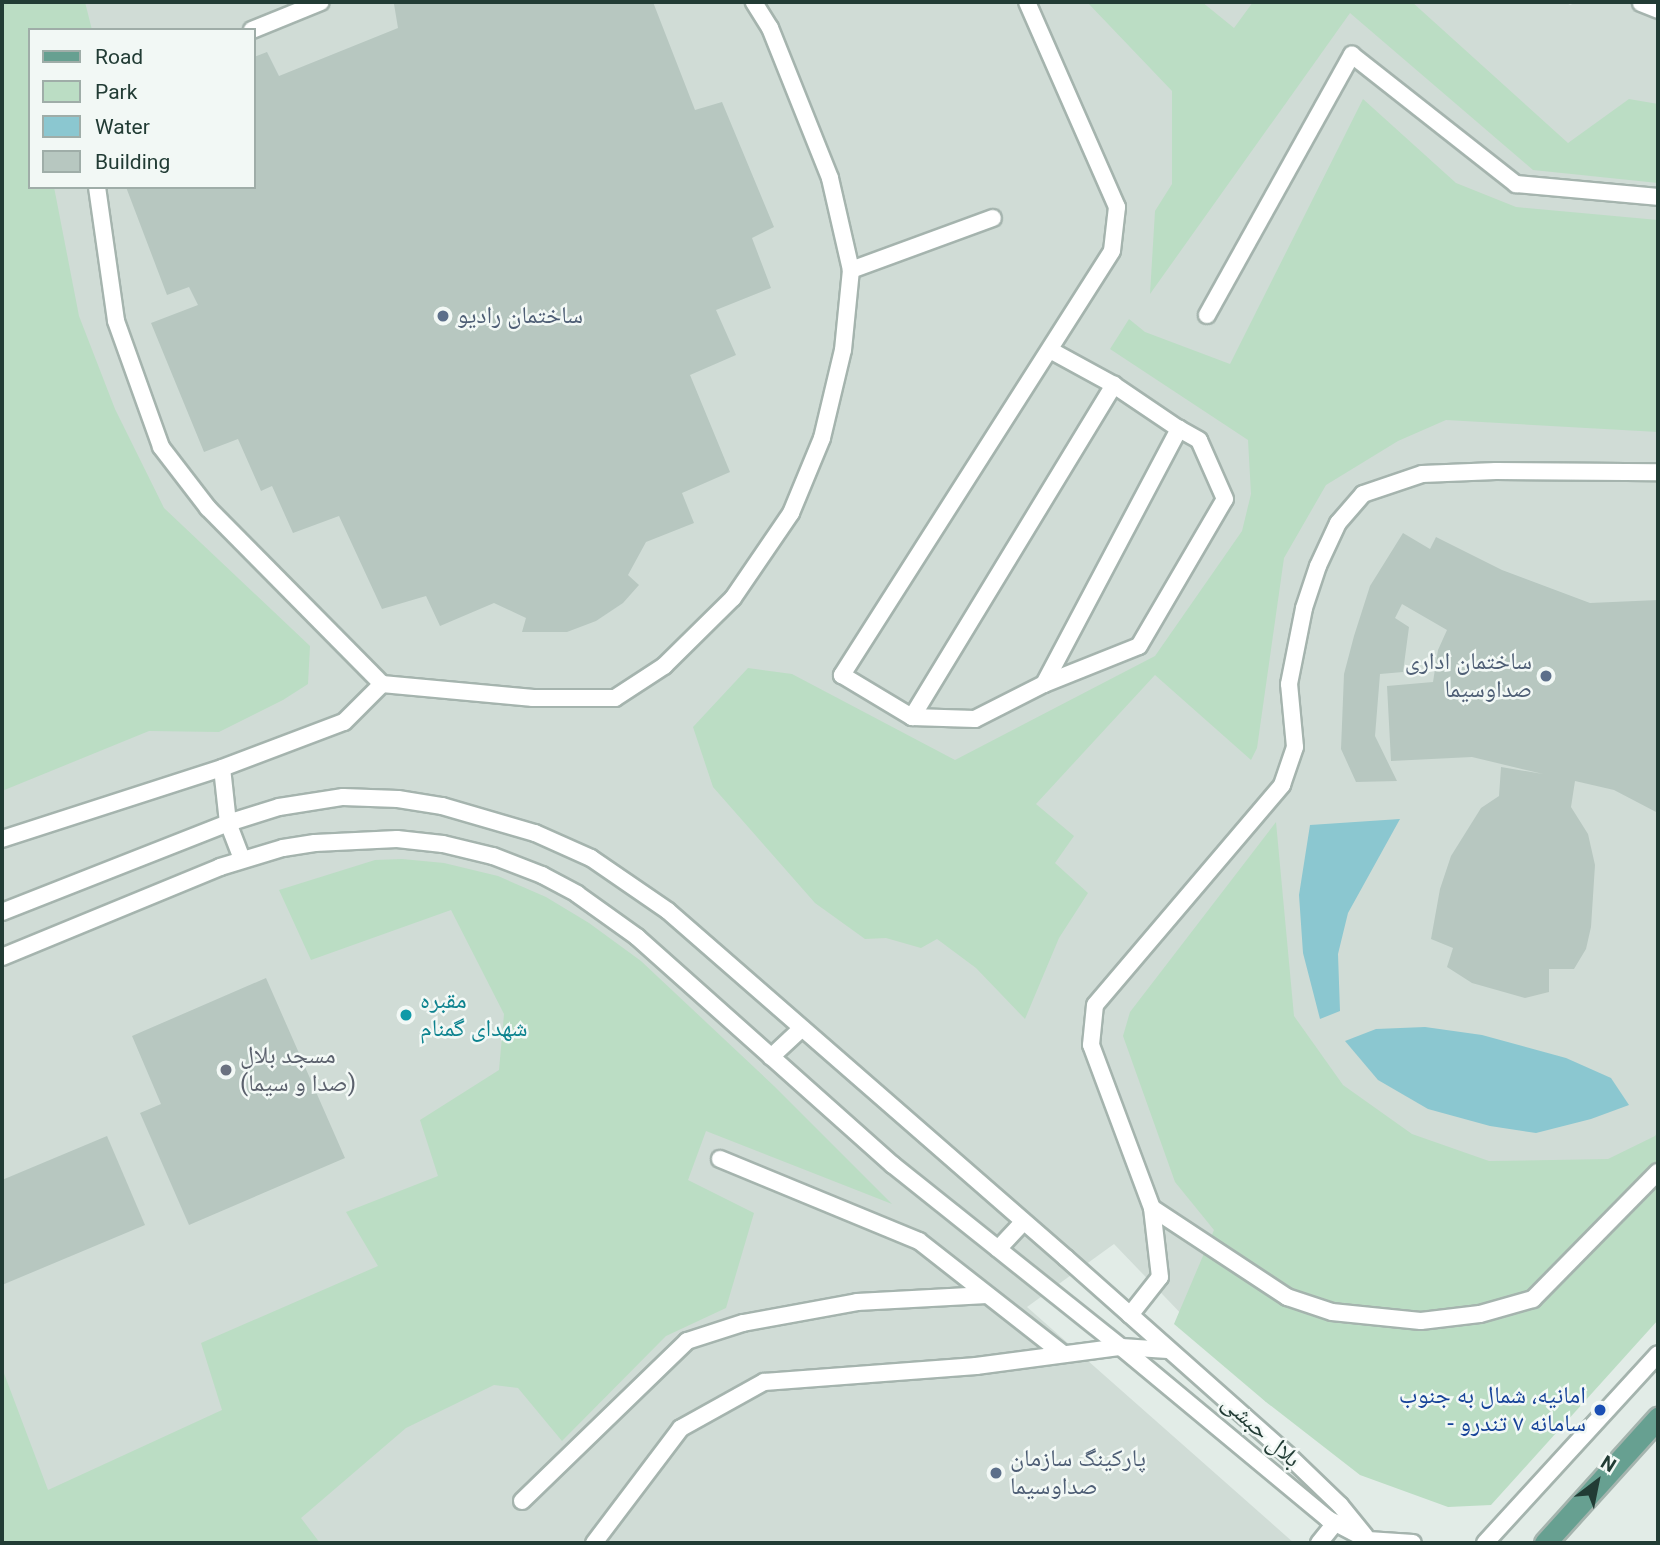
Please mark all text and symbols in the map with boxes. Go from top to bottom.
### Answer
legend [28,28,256,189]
text: Road [95,45,143,69]
text: Park [95,80,137,104]
text: Water [95,115,150,139]
text: Building [95,150,170,174]
place label: ساختمان رادیو [457,302,583,330]
marker: ساختمان رادیو [435,308,451,324]
place label: ساختمان اداری صداوسیما [1405,648,1532,704]
marker: ساختمان اداری صداوسیما [1538,668,1554,684]
place label: مقبره شهدای گمنام [420,987,527,1043]
marker: مقبره شهدای گمنام [398,1007,414,1023]
place label: مسجد بلال (صدا و سیما) [240,1042,356,1098]
marker: مسجد بلال (صدا و سیما) [218,1062,234,1078]
place label: امانیه، شمال به جنوب - سامانه ۷ تندرو [1399,1382,1586,1438]
street label: بلال حبشی [1216,1388,1306,1474]
marker: امانیه، شمال به جنوب - سامانه ۷ تندرو [1592,1402,1608,1418]
place label: پارکینگ سازمان صداوسیما [1010,1445,1146,1501]
north arrow [1562,1447,1632,1517]
text: N [1597,1450,1620,1477]
marker: پارکینگ سازمان صداوسیما [988,1465,1004,1481]

